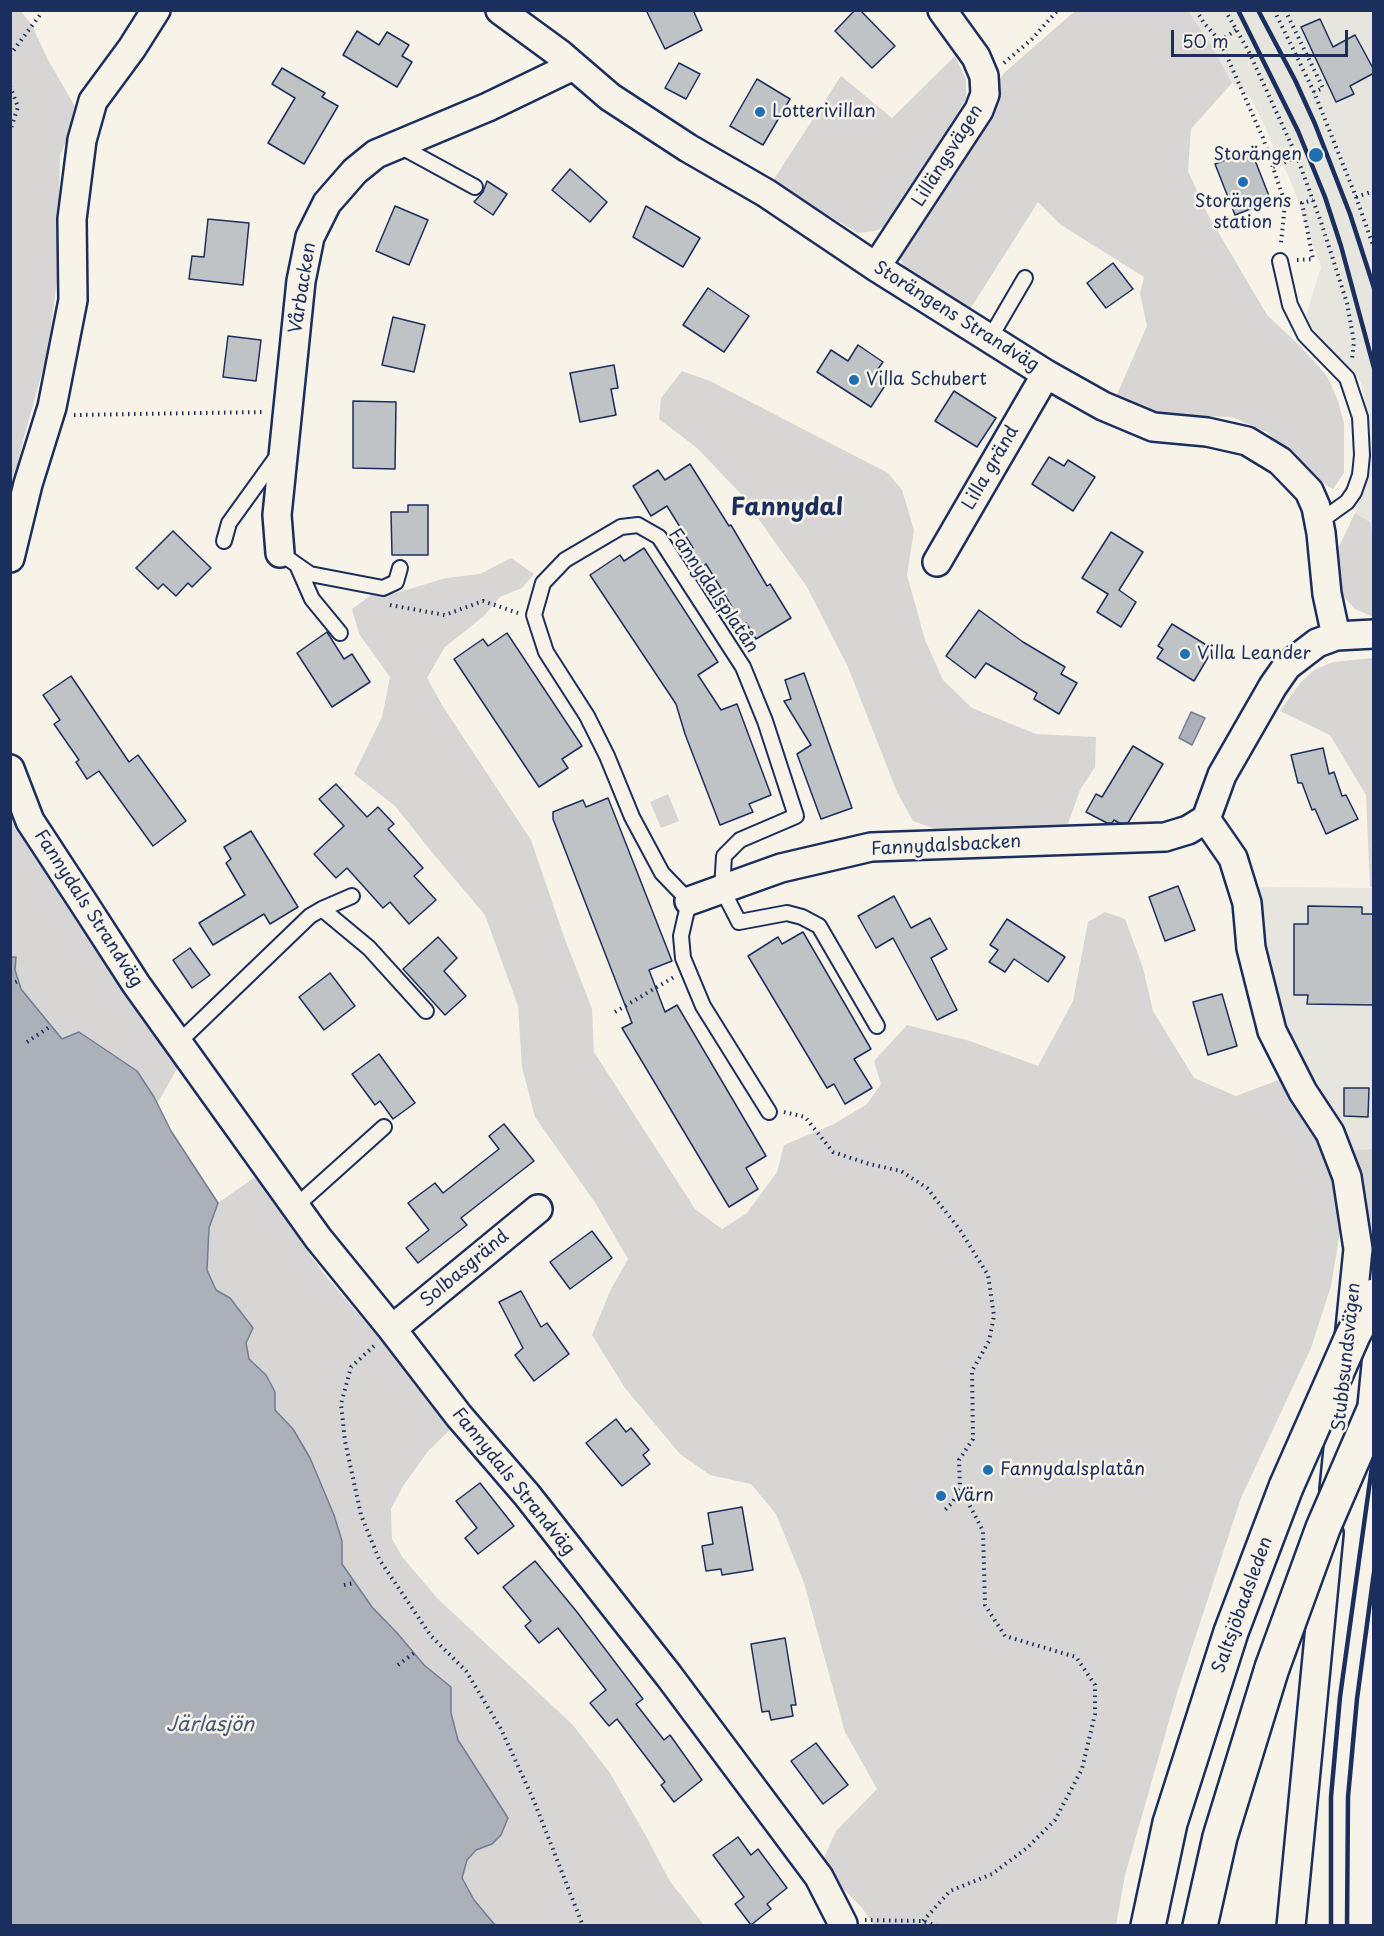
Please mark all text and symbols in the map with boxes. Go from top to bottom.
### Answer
scale bar [1174,18,1351,56]
text: 50 m [1182,27,1229,54]
place label: Lotterivillan [772,101,876,123]
street label: Lillängsvägen [908,101,988,211]
marker: Lotterivillan [753,105,767,119]
place label: Storängen [1213,144,1302,166]
marker: Storängen [1307,146,1325,164]
marker: Storängens station [1236,175,1250,189]
place label: Storängens station [1195,191,1291,234]
street label: Vårbacken [285,241,321,335]
street label: Storängens Strandväg [869,257,1043,377]
place label: Villa Schubert [866,369,987,391]
marker: Villa Schubert [847,373,861,387]
street label: Lilla gränd [958,422,1024,514]
district label: Fannydal [731,494,843,522]
street label: Fannydalsplatån [663,525,763,657]
place label: Villa Leander [1197,643,1311,665]
marker: Villa Leander [1178,647,1192,661]
street label: Fannydals Strandväg [29,826,147,992]
street label: Fannydalsbacken [870,831,1022,861]
street label: Solbasgränd [416,1226,514,1312]
street label: Stubbsundsvägen [1328,1282,1366,1432]
street label: Fannydals Strandväg [447,1404,579,1560]
place label: Fannydalsplatån [1000,1459,1145,1481]
marker: Fannydalsplatån [981,1463,995,1477]
place label: Värn [953,1485,994,1507]
marker: Värn [934,1489,948,1503]
street label: Saltsjöbadsleden [1208,1534,1278,1676]
water label: Järlasjön [166,1713,254,1737]

